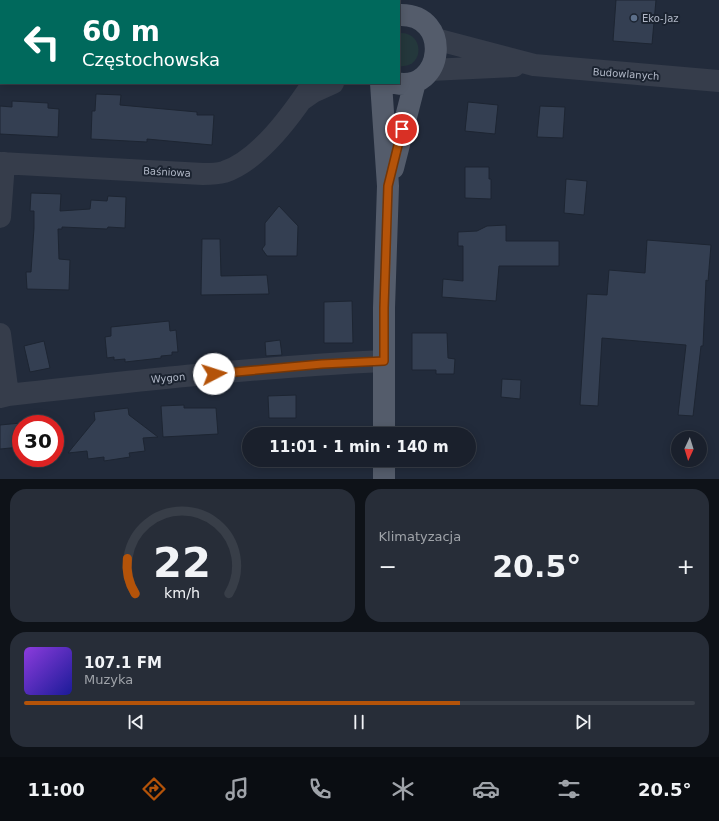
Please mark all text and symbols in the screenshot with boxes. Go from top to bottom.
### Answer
marker: Eko-Jaz [629,13,639,23]
place label: Eko-Jaz [642,13,679,24]
text: 60 m [82,15,160,48]
icon: left [16,16,68,68]
text: Częstochowska [82,49,220,70]
street label: Budowlanych [592,66,660,82]
pin [385,112,419,146]
icon: arrive [391,118,413,140]
street label: Baśniowa [143,165,191,179]
position arrow [193,353,235,395]
street label: Wygon [150,371,186,385]
speed limit sign: 30 [12,415,64,467]
north arrow [671,431,707,467]
map controls [671,431,707,467]
text: 11:01 · 1 min · 140 m [269,438,449,456]
text: Klimatyzacja [379,529,461,544]
text: 22 [153,537,211,586]
text: 20.5° [492,549,581,584]
text: − [379,554,397,579]
text: + [677,554,695,579]
text: km/h [164,584,200,600]
text: 107.1 FM [84,654,162,672]
text: Muzyka [84,672,133,687]
icon: previous [125,711,147,733]
icon: pause [348,711,370,733]
icon: next [572,711,594,733]
icon: directions [140,775,168,803]
icon: music [223,775,251,803]
icon: phone [306,775,334,803]
icon: climate [389,775,417,803]
icon: car [472,775,500,803]
icon: filters [555,775,583,803]
text: 11:00 [28,779,85,800]
text: 20.5° [638,779,691,800]

